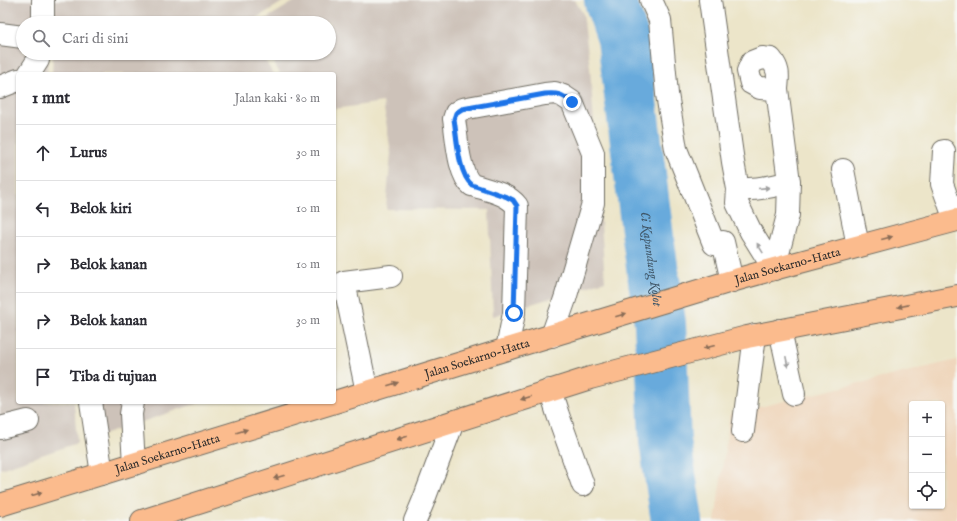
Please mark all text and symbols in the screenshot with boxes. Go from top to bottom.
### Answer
search box [16,16,336,60]
icon: search [30,27,52,49]
text: Cari di sini [62,29,129,48]
text: 1 mnt [32,88,70,109]
text: Jalan kaki · 80 m [235,90,320,107]
route end [563,93,581,111]
icon: ahead [32,142,54,164]
text: Lurus [70,143,107,162]
text: 30 m [296,144,320,161]
one-way arrow [758,184,770,191]
icon: left [32,198,54,220]
text: Belok kiri [70,199,132,218]
text: 10 m [296,200,320,217]
water label: Ci Kapundung Kolot [636,211,666,308]
one-way arrow [881,235,893,241]
one-way arrow [757,242,764,254]
street label: Jalan Soekarno-Hatta [731,244,843,289]
icon: right [32,254,54,276]
text: Belok kanan [70,255,147,274]
text: 10 m [296,256,320,273]
one-way arrow [897,303,909,309]
route start [505,304,523,322]
icon: right [32,310,54,332]
text: Belok kanan [70,311,147,330]
one-way arrow [616,311,628,317]
text: 30 m [296,312,320,329]
street label: Jalan Soekarno-Hatta [421,335,532,383]
one-way arrow [703,344,715,350]
one-way arrow [784,356,790,368]
icon: arrive [32,366,54,388]
text: Tiba di tujuan [70,367,157,386]
one-way arrow [387,381,399,387]
one-way arrow [520,395,532,401]
map controls [909,401,945,509]
button: + [909,401,945,437]
one-way arrow [236,428,248,434]
street label: Jalan Soekarno-Hatta [111,430,222,478]
one-way arrow [396,435,408,441]
button: − [909,437,945,473]
button: locate [909,473,945,509]
one-way arrow [272,475,284,481]
one-way arrow [32,491,44,497]

